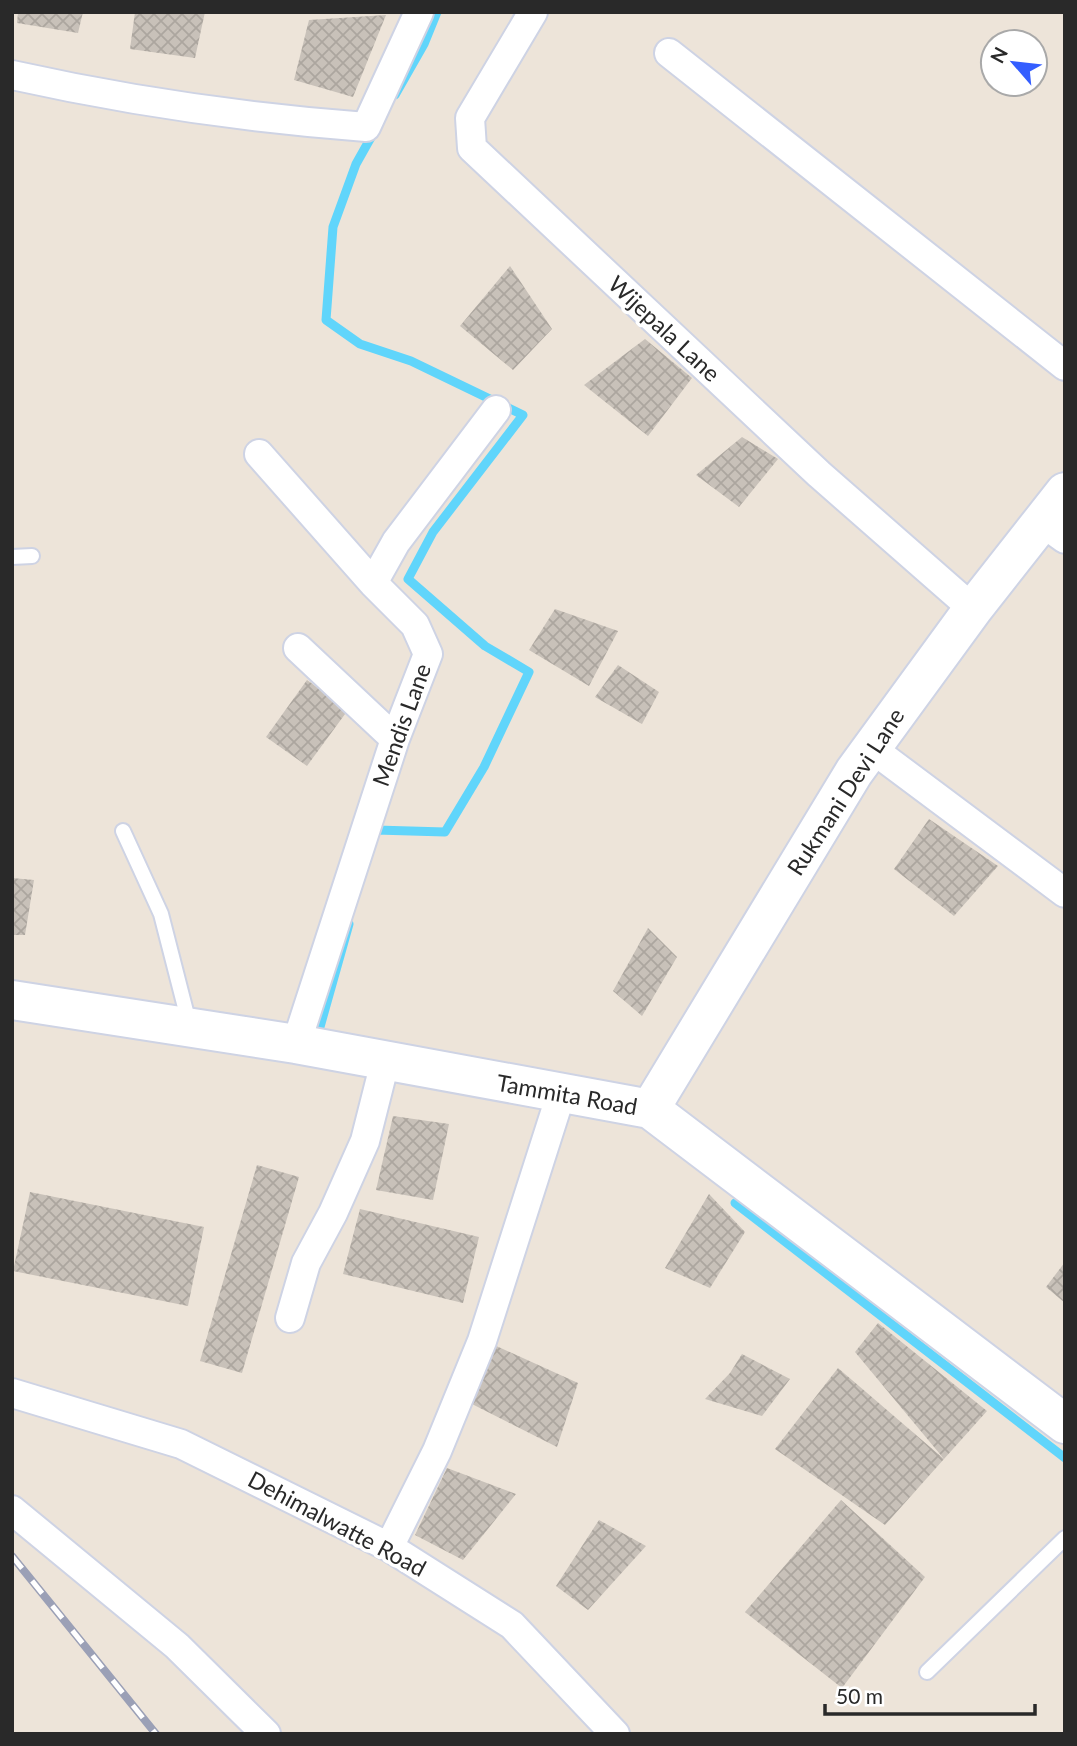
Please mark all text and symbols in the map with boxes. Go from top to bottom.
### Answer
north arrow [979,28,1049,98]
text: N [985,43,1012,67]
street label: Wijepala Lane [603,270,726,387]
street label: Mendis Lane [366,660,436,790]
street label: Rukmani Devi Lane [781,703,910,880]
street label: Tammita Road [495,1068,640,1120]
street label: Dehimalwatte Road [244,1464,431,1582]
scale bar [825,1672,1035,1716]
text: 50 m [836,1683,883,1708]

